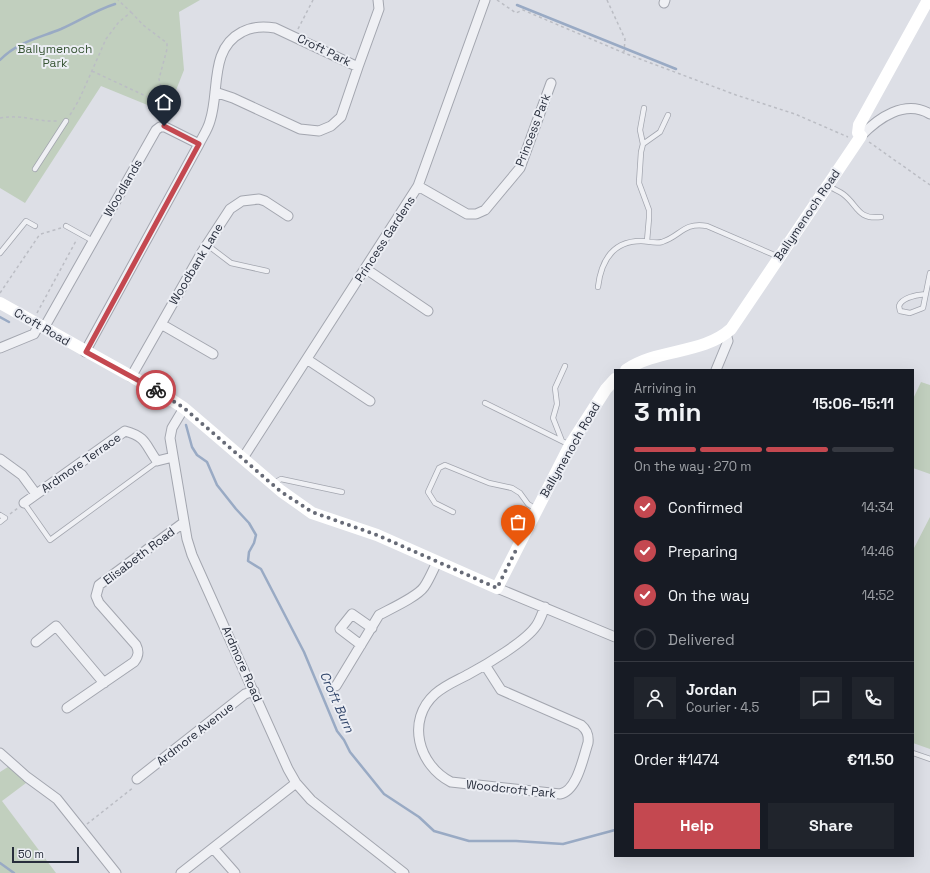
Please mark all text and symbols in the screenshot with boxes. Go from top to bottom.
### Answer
street label: Croft Park [294,30,354,70]
park label: Ballymenoch Park [18,41,92,71]
pin [147,85,181,126]
icon: home [153,91,175,113]
street label: Princess Park [512,91,554,169]
street label: Woodlands [100,156,146,220]
street label: Ballymenoch Road [770,166,844,264]
street label: Princess Gardens [351,193,419,285]
street label: Woodbank Lane [165,220,227,308]
street label: Croft Road [11,304,73,350]
courier [136,370,176,410]
icon: bike [145,379,167,401]
text: Arriving in [634,380,696,397]
text: 15:06–15:11 [812,394,894,413]
text: 3 min [634,395,702,429]
street label: Ballymenoch Road [536,400,604,500]
street label: Ardmore Terrace [38,429,124,497]
text: On the way · 270 m [634,458,752,475]
icon: check [634,496,656,518]
text: Confirmed [668,498,743,517]
text: 14:34 [861,499,894,516]
pin [501,505,535,546]
icon: bag [507,511,529,533]
street label: Elisabeth Road [100,524,178,588]
icon: check [634,540,656,562]
text: Preparing [668,542,738,561]
text: 14:46 [861,543,894,560]
icon: check [634,584,656,606]
text: On the way [668,586,749,605]
text: 14:52 [862,587,894,604]
street label: Ardmore Road [218,624,266,704]
text: Delivered [668,630,735,649]
water label: Croft Burn [316,669,358,736]
button: person [634,677,676,719]
button: chat [800,677,842,719]
button: phone [852,677,894,719]
text: Jordan [686,680,737,699]
street label: Ardmore Avenue [153,699,237,769]
text: Courier · 4.5 [686,699,759,716]
text: Order #1474 [634,750,719,769]
text: €11.50 [847,750,894,769]
street label: Woodcroft Park [465,776,557,802]
button: Help [634,803,760,849]
button: Share [768,803,894,849]
scale bar [12,845,79,864]
text: 50 m [18,847,44,861]

